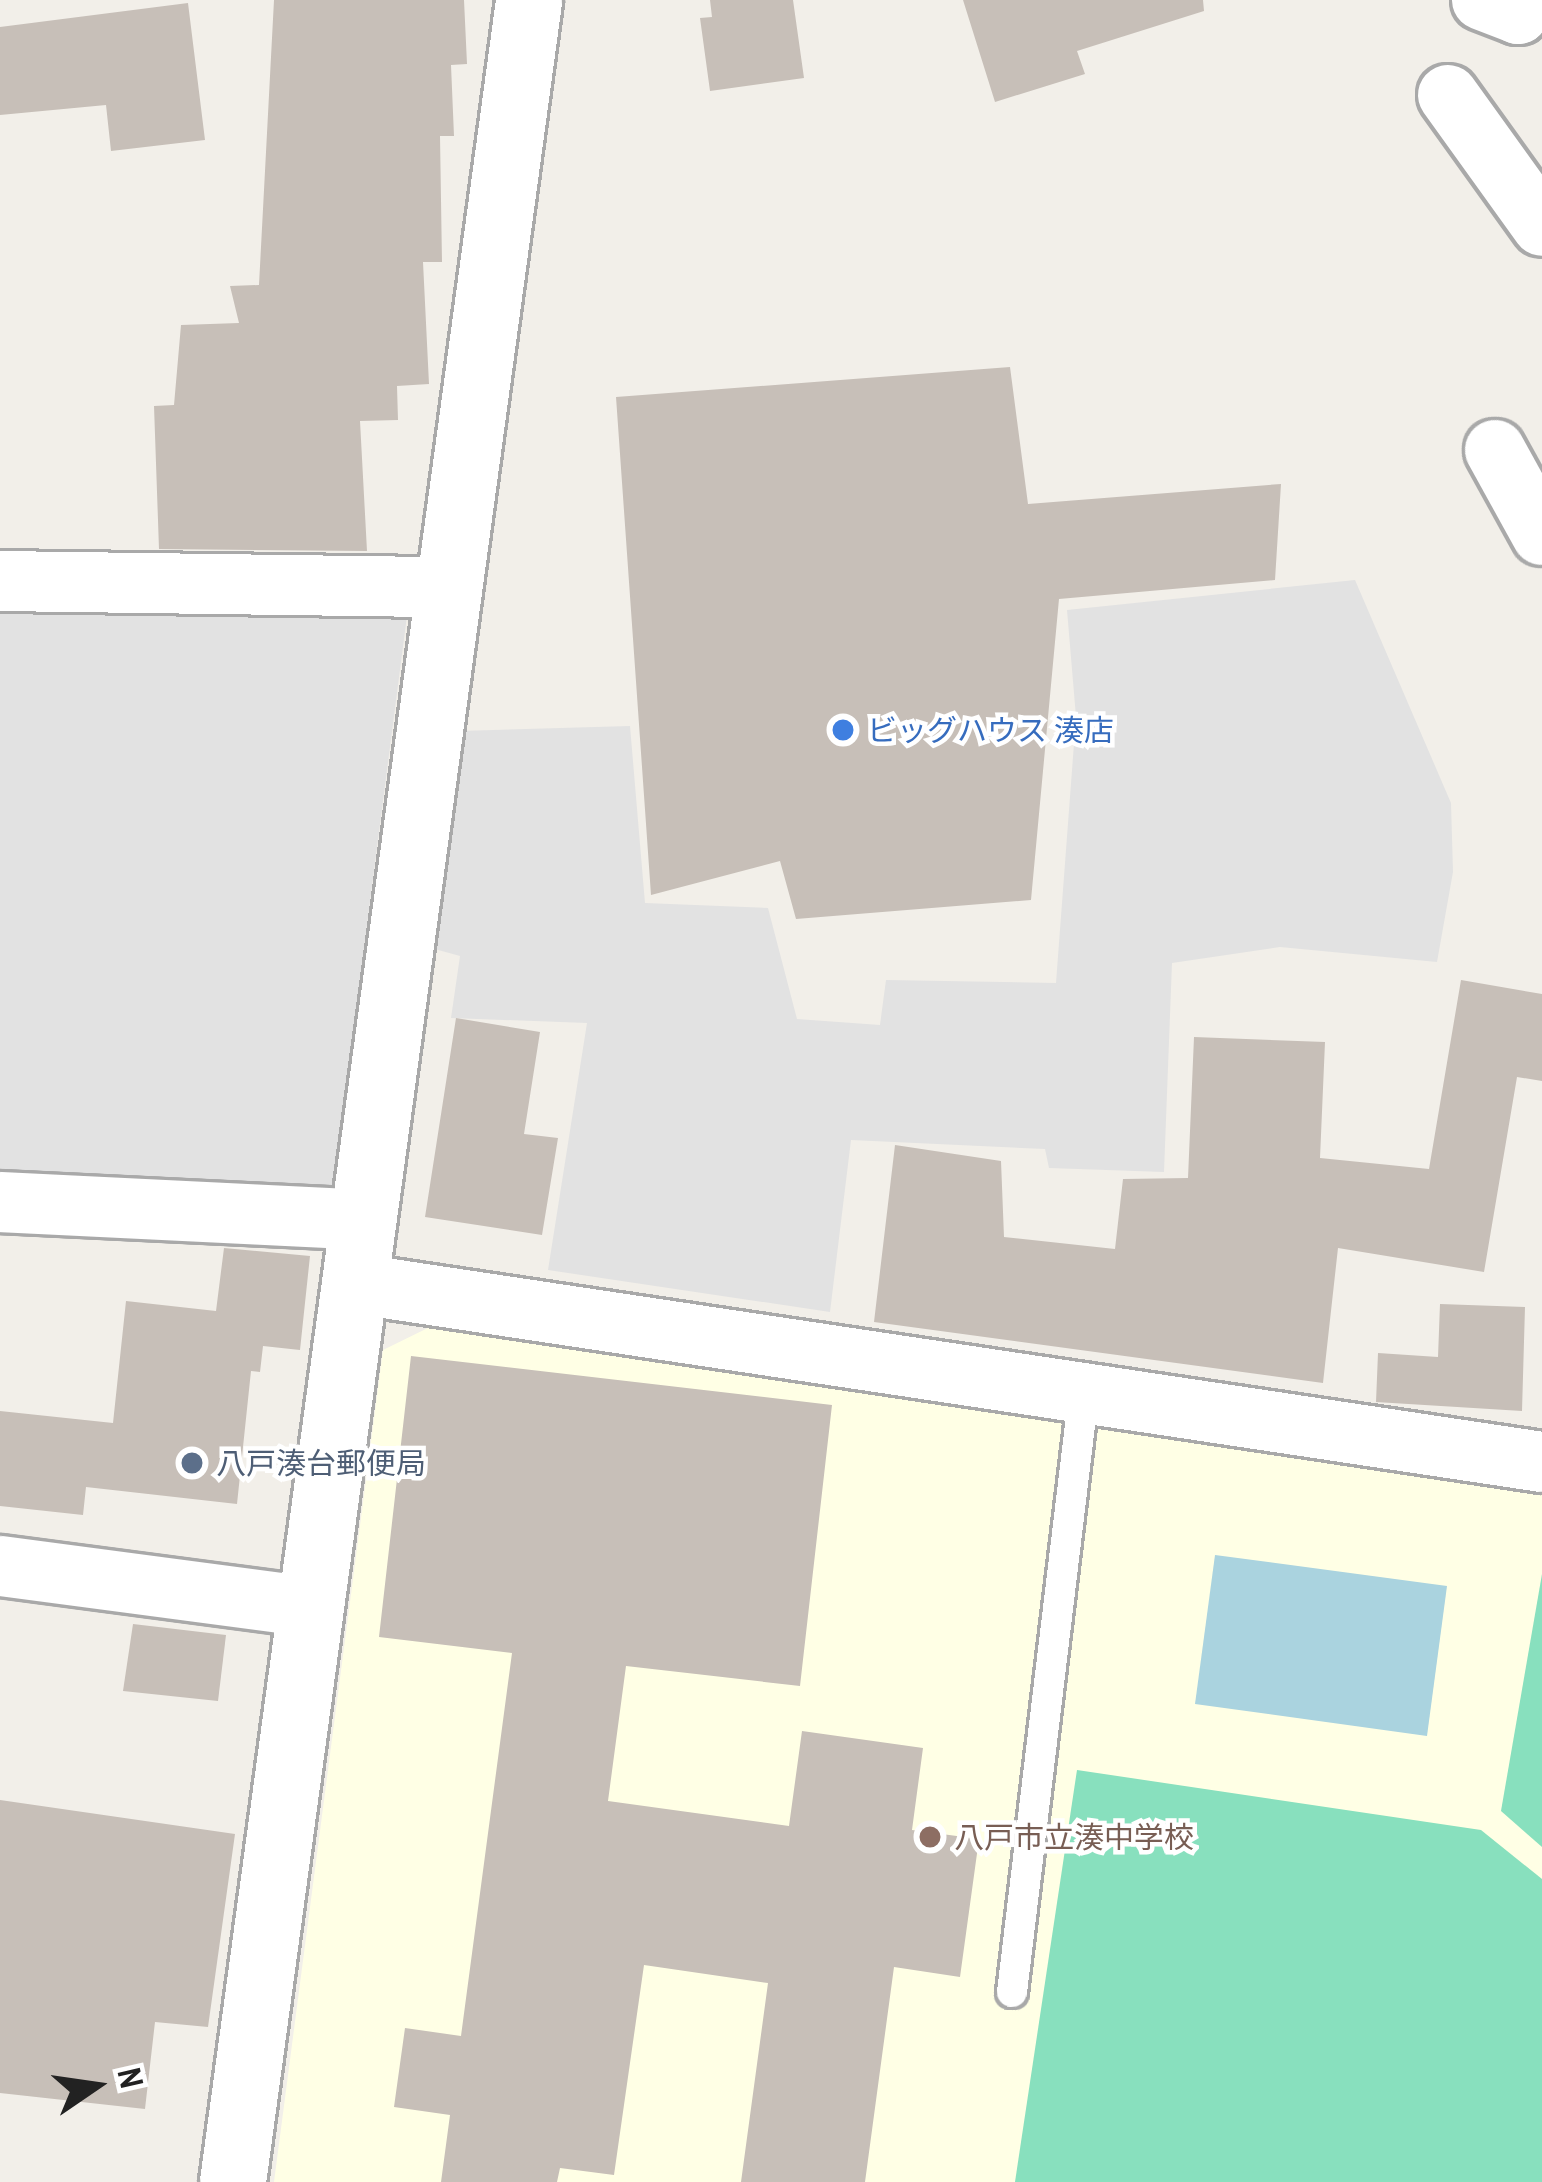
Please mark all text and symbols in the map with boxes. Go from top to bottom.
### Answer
place label: ビッグハウス 湊店 [867,712,1114,748]
marker: ビッグハウス 湊店 [830,717,856,743]
place label: 八戸湊台郵便局 [216,1445,426,1481]
marker: 八戸湊台郵便局 [179,1450,205,1476]
place label: 八戸市立湊中学校 [954,1819,1194,1855]
marker: 八戸市立湊中学校 [917,1824,943,1850]
north arrow [36,2026,156,2146]
text: N [107,2063,155,2092]

